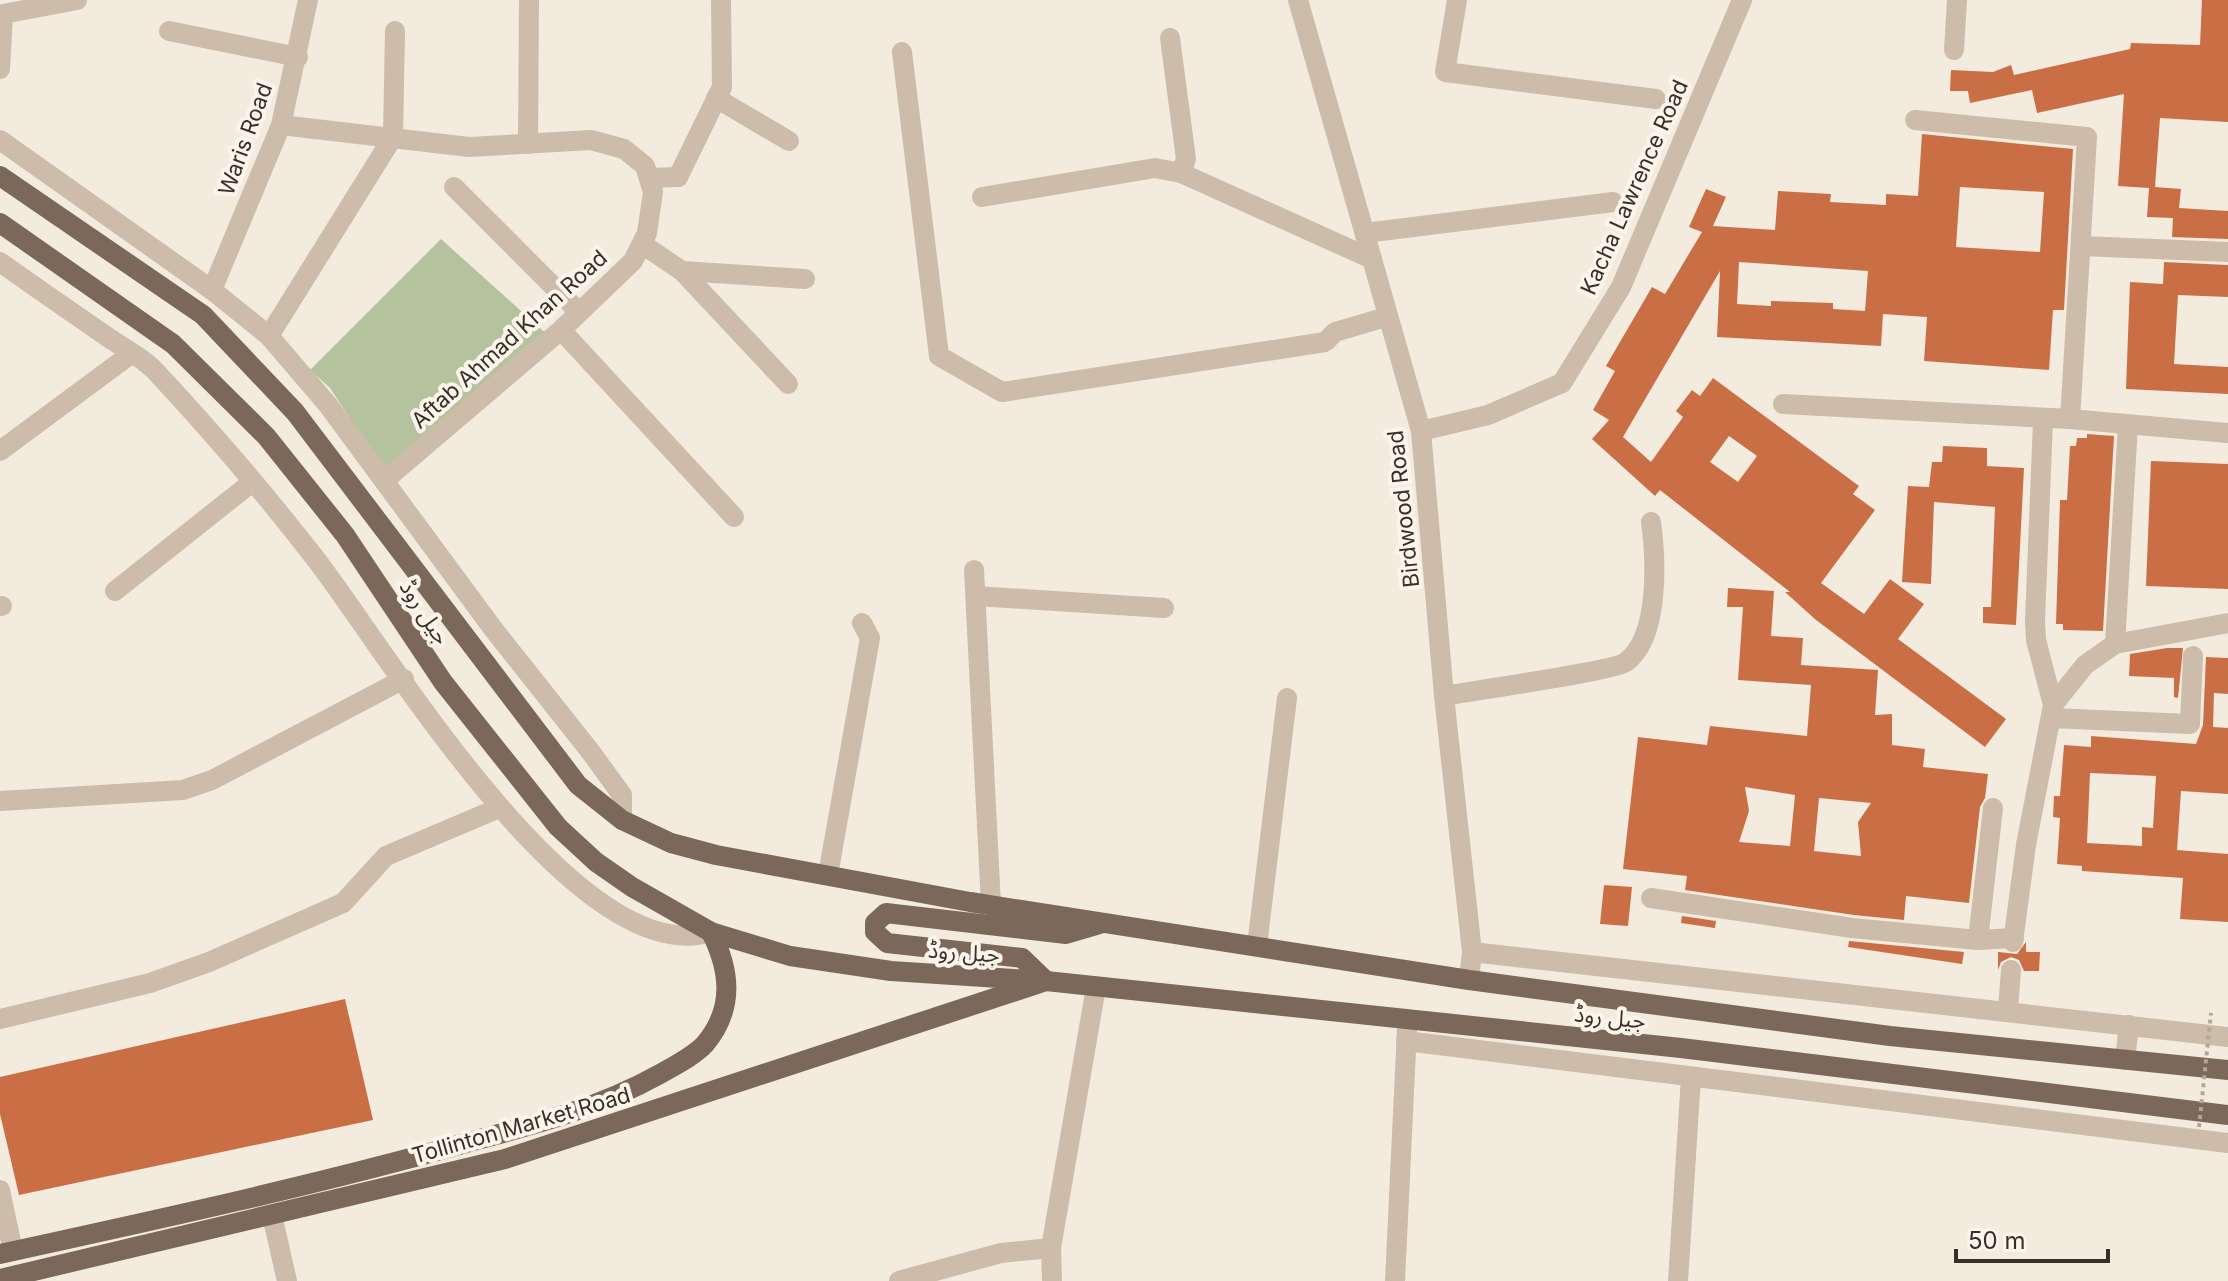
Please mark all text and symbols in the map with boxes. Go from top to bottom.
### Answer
street label: Kacha Lawrence Road [1575,76,1693,298]
street label: Waris Road [213,79,277,199]
street label: Aftab Ahmad Khan Road [406,244,612,434]
street label: Birdwood Road [1382,429,1424,589]
street label: جیل روڈ [394,575,455,650]
street label: جیل روڈ [927,937,1001,968]
street label: جیل روڈ [1573,1000,1647,1035]
street label: Tollinton Market Road [409,1081,633,1169]
scale bar [1956,1213,2108,1263]
text: 50 m [1968,1226,2026,1255]

